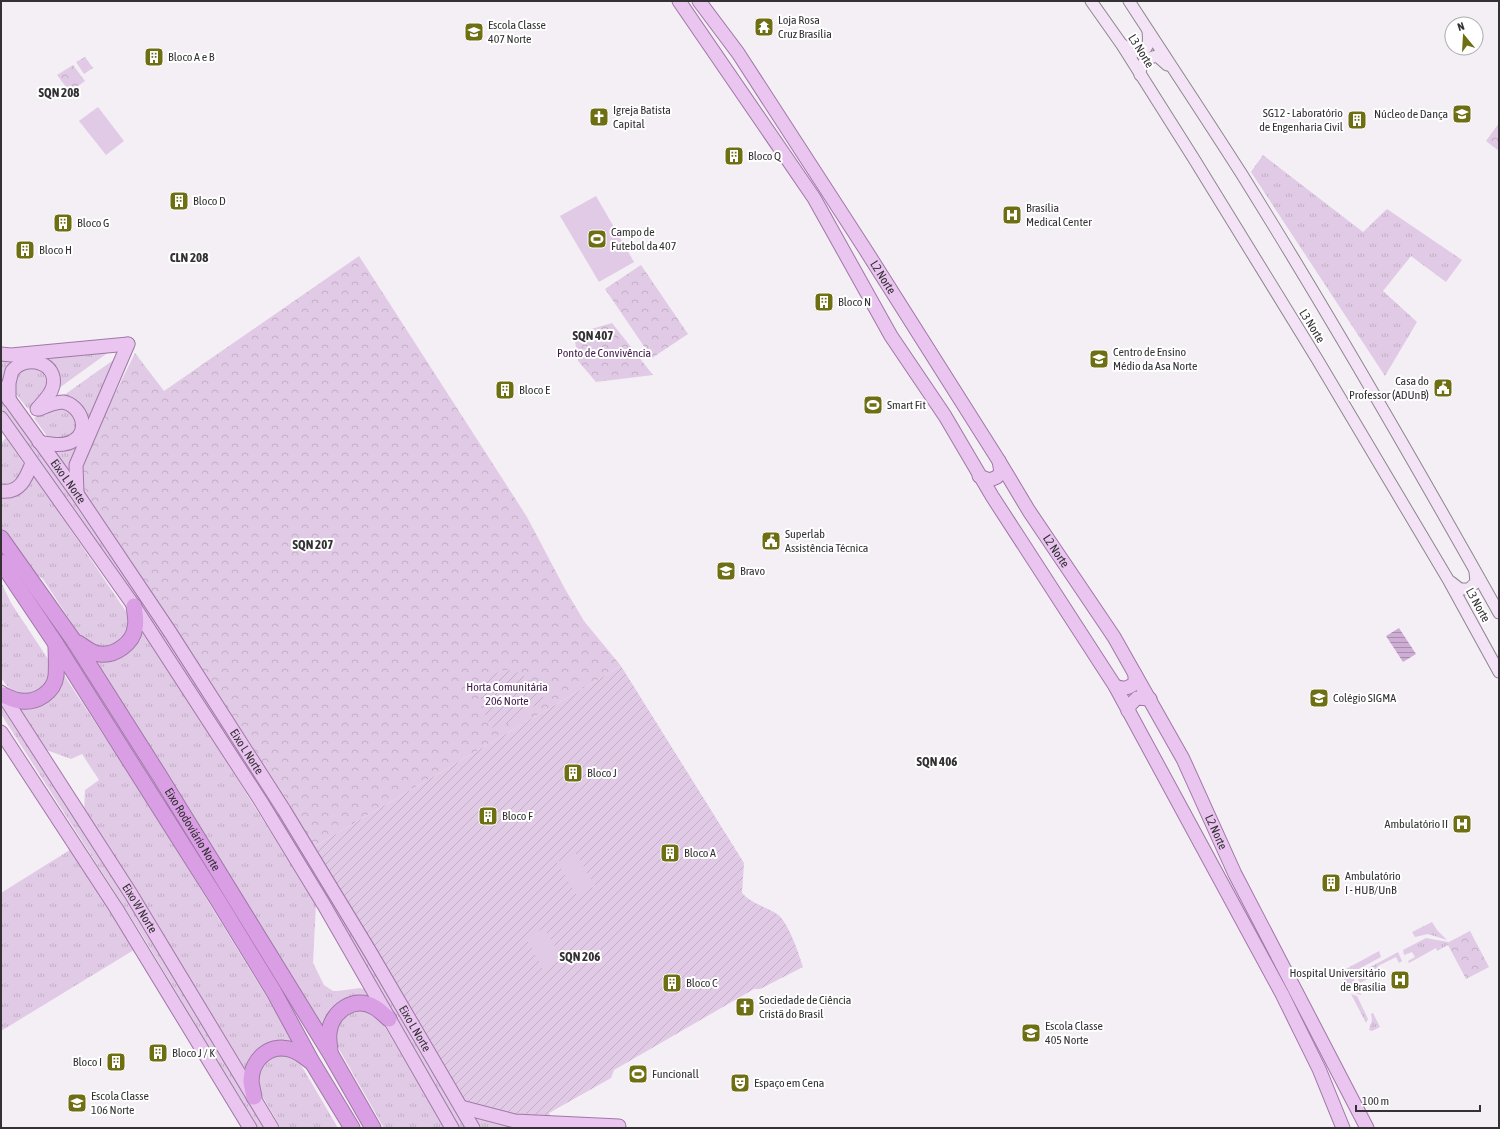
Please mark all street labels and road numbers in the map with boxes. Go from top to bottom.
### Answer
street label: L3 Norte [1125,32,1157,70]
street label: L2 Norte [867,258,899,297]
street label: L3 Norte [1296,307,1328,345]
street label: Eixo L Norte [48,456,89,506]
street label: L2 Norte [1040,532,1072,570]
street label: L3 Norte [1463,585,1493,625]
street label: Eixo L Norte [227,726,266,777]
street label: Eixo Rodoviário Norte [162,786,223,874]
street label: L2 Norte [1202,812,1230,852]
street label: Eixo W Norte [119,881,160,936]
street label: Eixo L Norte [396,1003,434,1054]

